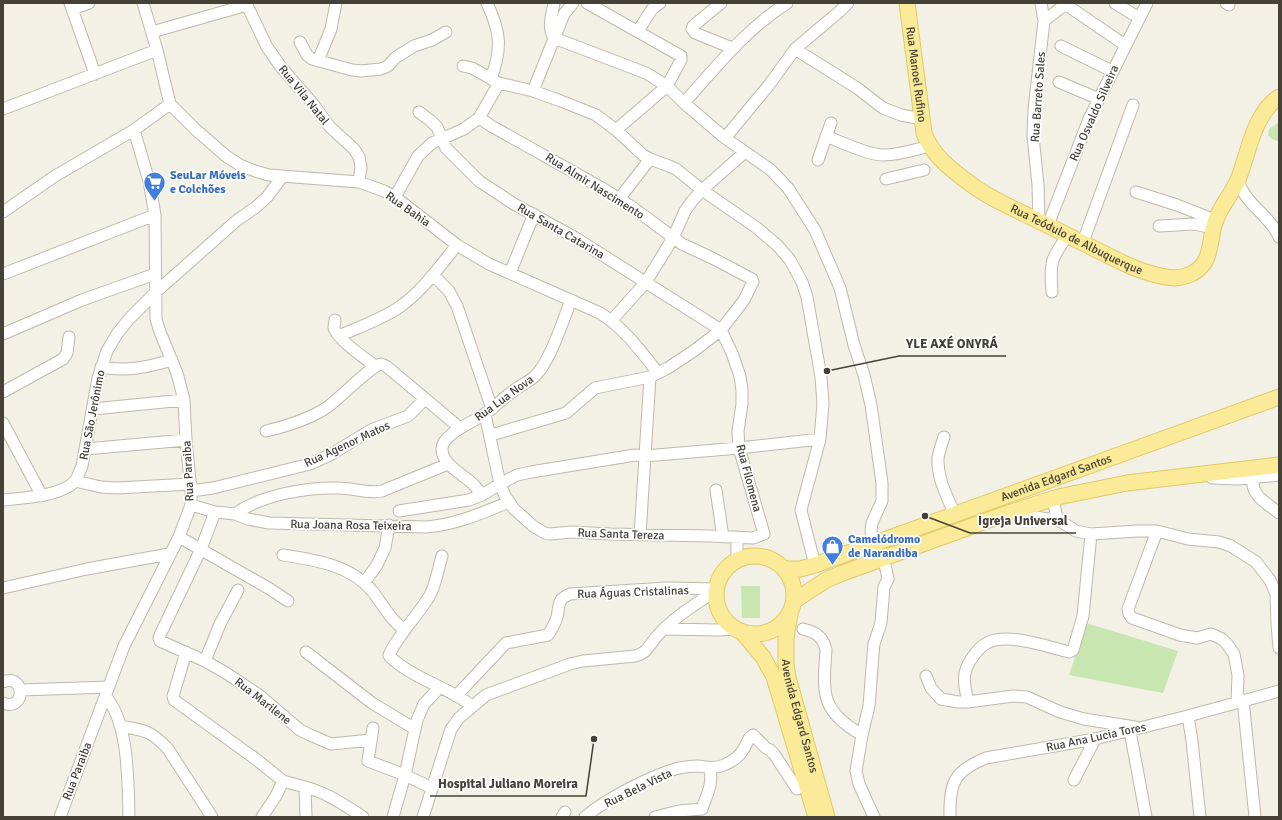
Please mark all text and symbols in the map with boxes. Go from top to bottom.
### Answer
street label: Rua Manoel Rufino [902,26,930,123]
street label: Rua Barreto Sales [1028,51,1049,143]
street label: Rua Vila Natal [275,62,333,129]
street label: Rua Osvaldo Silveira [1066,63,1122,164]
street label: Rua Almir Nascimento [543,150,647,223]
place label: SeuLar Móveis e Colchões [170,168,246,197]
supermarket icon: SeuLar Móveis e Colchões [142,169,168,202]
street label: Rua Bahia [382,189,433,230]
street label: Rua Santa Catarina [514,200,607,263]
street label: Rua Teódulo de Albuquerque [1008,201,1145,278]
callout: YLE AXÉ ONYRÁ [899,331,1006,356]
text: YLE AXÉ ONYRÁ [905,335,999,352]
street label: Rua São Jerônimo [76,369,109,461]
street label: Rua Lua Nova [472,372,537,425]
street label: Rua Agenor Matos [302,418,392,471]
street label: Rua Paraiba [179,440,198,502]
street label: Rua Filomena [732,443,765,514]
street label: Avenida Edgard Santos [999,451,1114,505]
callout: Igreja Universal [970,508,1076,533]
text: Igreja Universal [978,513,1068,529]
street label: Rua Joana Rosa Teixeira [290,517,412,534]
street label: Rua Santa Tereza [577,525,665,544]
place label: Camelódromo de Narandiba [848,532,920,561]
shop icon: Camelódromo de Narandiba [819,533,845,566]
street label: Rua Águas Cristalinas [577,583,689,602]
street label: Avenida Edgard Santos [778,659,821,775]
street label: Rua Marilene [231,675,294,728]
street label: Rua Ana Lucia Tores [1045,720,1147,755]
street label: Rua Paraiba [60,740,95,802]
street label: Rua Bela Vista [602,766,675,811]
callout: Hospital Juliano Moreira [430,771,586,796]
text: Hospital Juliano Moreira [438,776,578,792]

